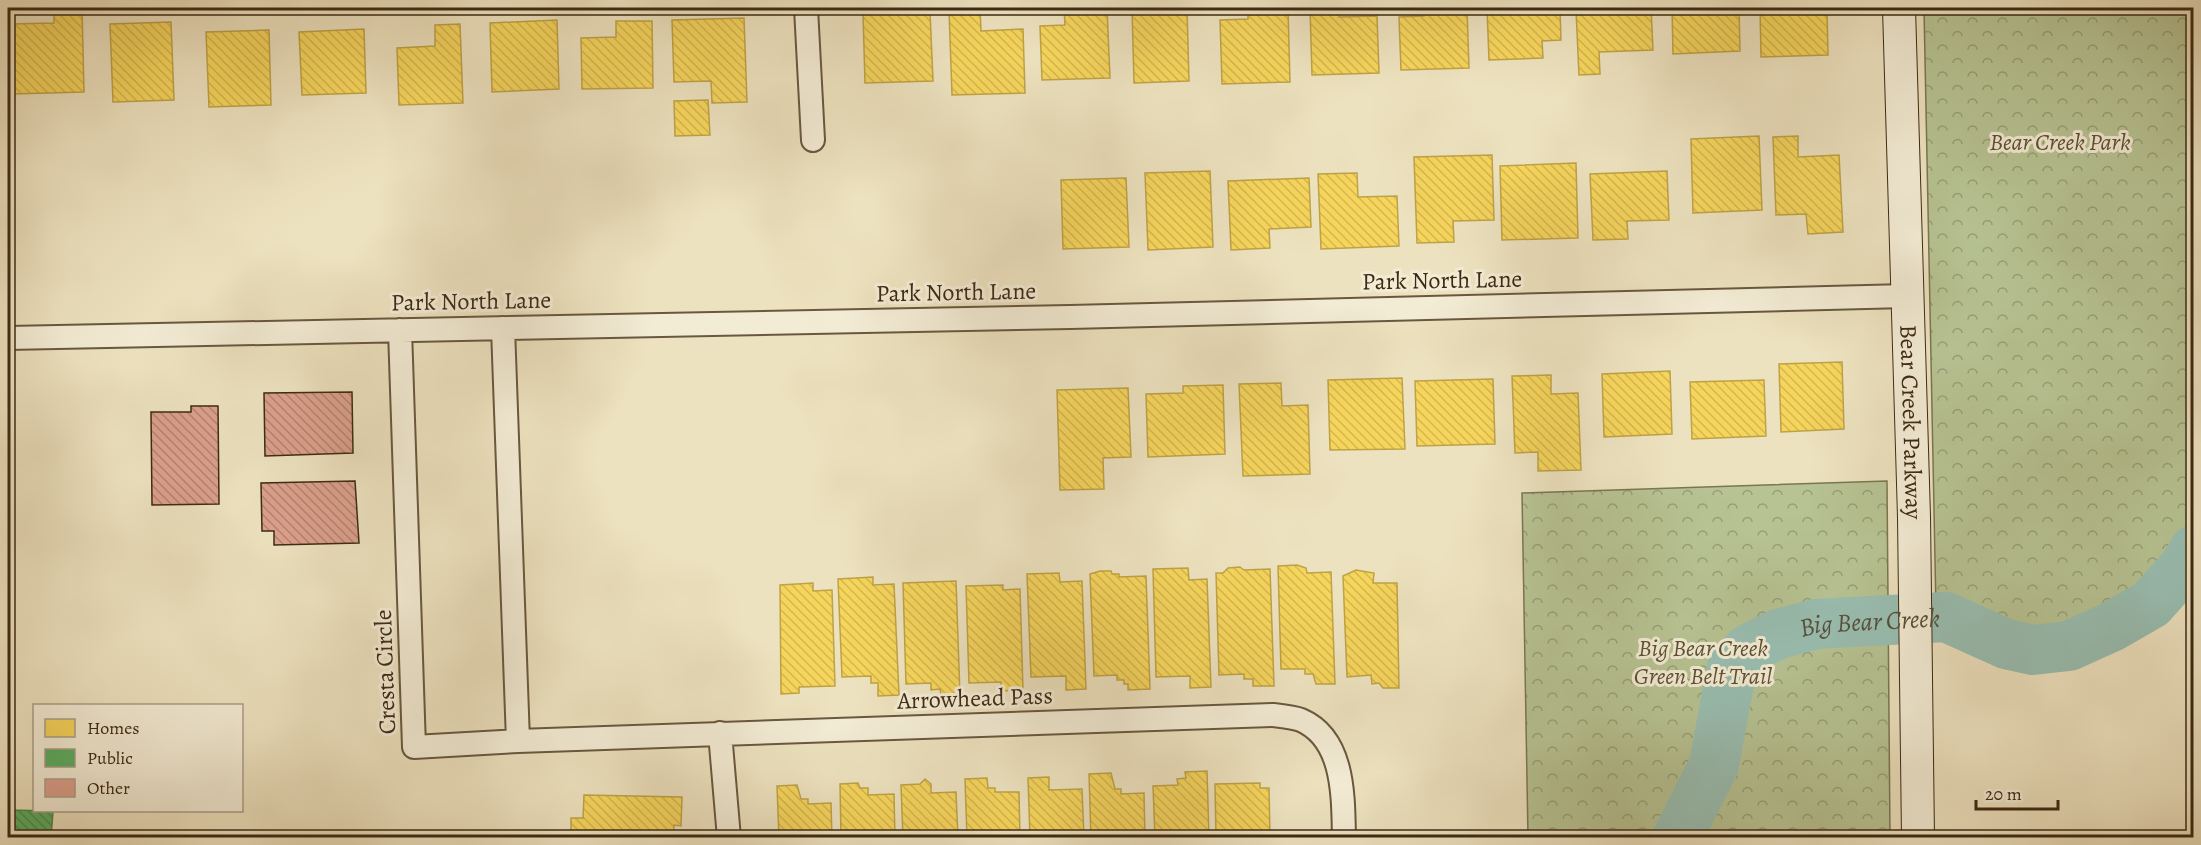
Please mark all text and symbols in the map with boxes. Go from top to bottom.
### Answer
park label: Bear Creek Park [1989,126,2131,158]
street label: Park North Lane [1361,263,1523,297]
street label: Park North Lane [875,275,1037,309]
street label: Park North Lane [390,284,552,318]
street label: Bear Creek Parkway [1892,324,1930,520]
water label: Big Bear Creek [1795,600,1941,646]
street label: Cresta Circle [367,609,403,735]
park label: Big Bear Creek Green Belt Trail [1634,632,1772,692]
street label: Arrowhead Pass [896,679,1053,717]
legend [33,704,243,812]
text: Homes [87,716,139,740]
text: Public [87,746,133,770]
scale bar [1976,773,2058,811]
text: Other [87,776,130,800]
text: 20 m [1985,782,2022,806]

